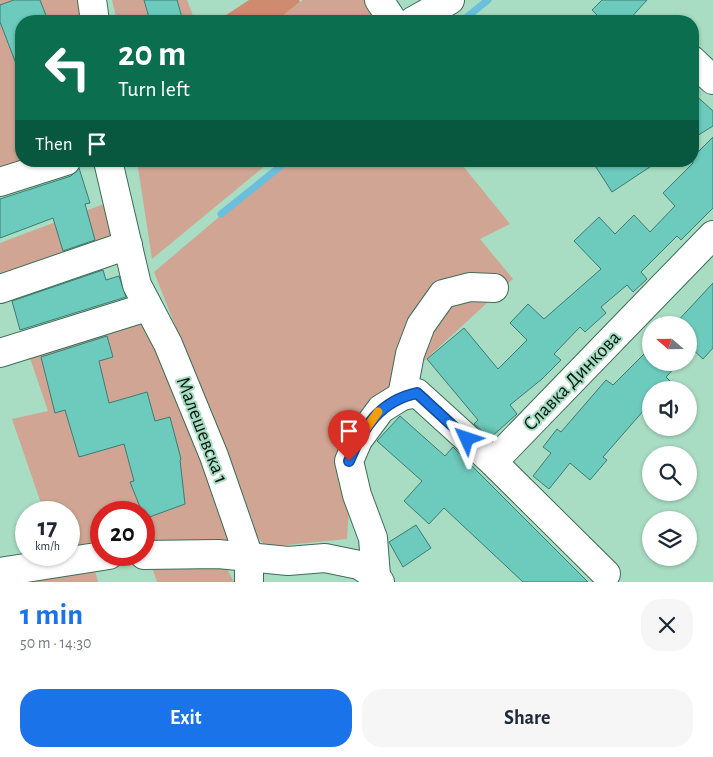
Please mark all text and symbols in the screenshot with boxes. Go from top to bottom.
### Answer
icon: left [35,35,100,100]
text: 20 m [118,37,186,72]
text: Turn left [118,78,190,100]
icon: arrive [83,130,111,158]
text: Then [35,135,73,154]
north arrow [642,316,698,371]
map controls [642,316,697,566]
street label: Славка Динкова [520,327,624,435]
street label: Малешевска 1 [173,374,231,486]
button: sound [642,381,697,436]
pin [328,410,370,461]
position arrow [440,412,492,464]
icon: arrive [335,417,363,445]
button: search [642,446,697,501]
speed limit sign: 20 [90,501,155,566]
button: layers [642,511,697,566]
text: 17 [38,515,57,540]
text: km/h [35,540,60,552]
button: close [641,599,693,651]
text: 1 min [20,600,83,630]
text: 50 m · 14:30 [20,635,91,651]
button: Exit [20,689,352,747]
button: Share [362,689,693,747]

